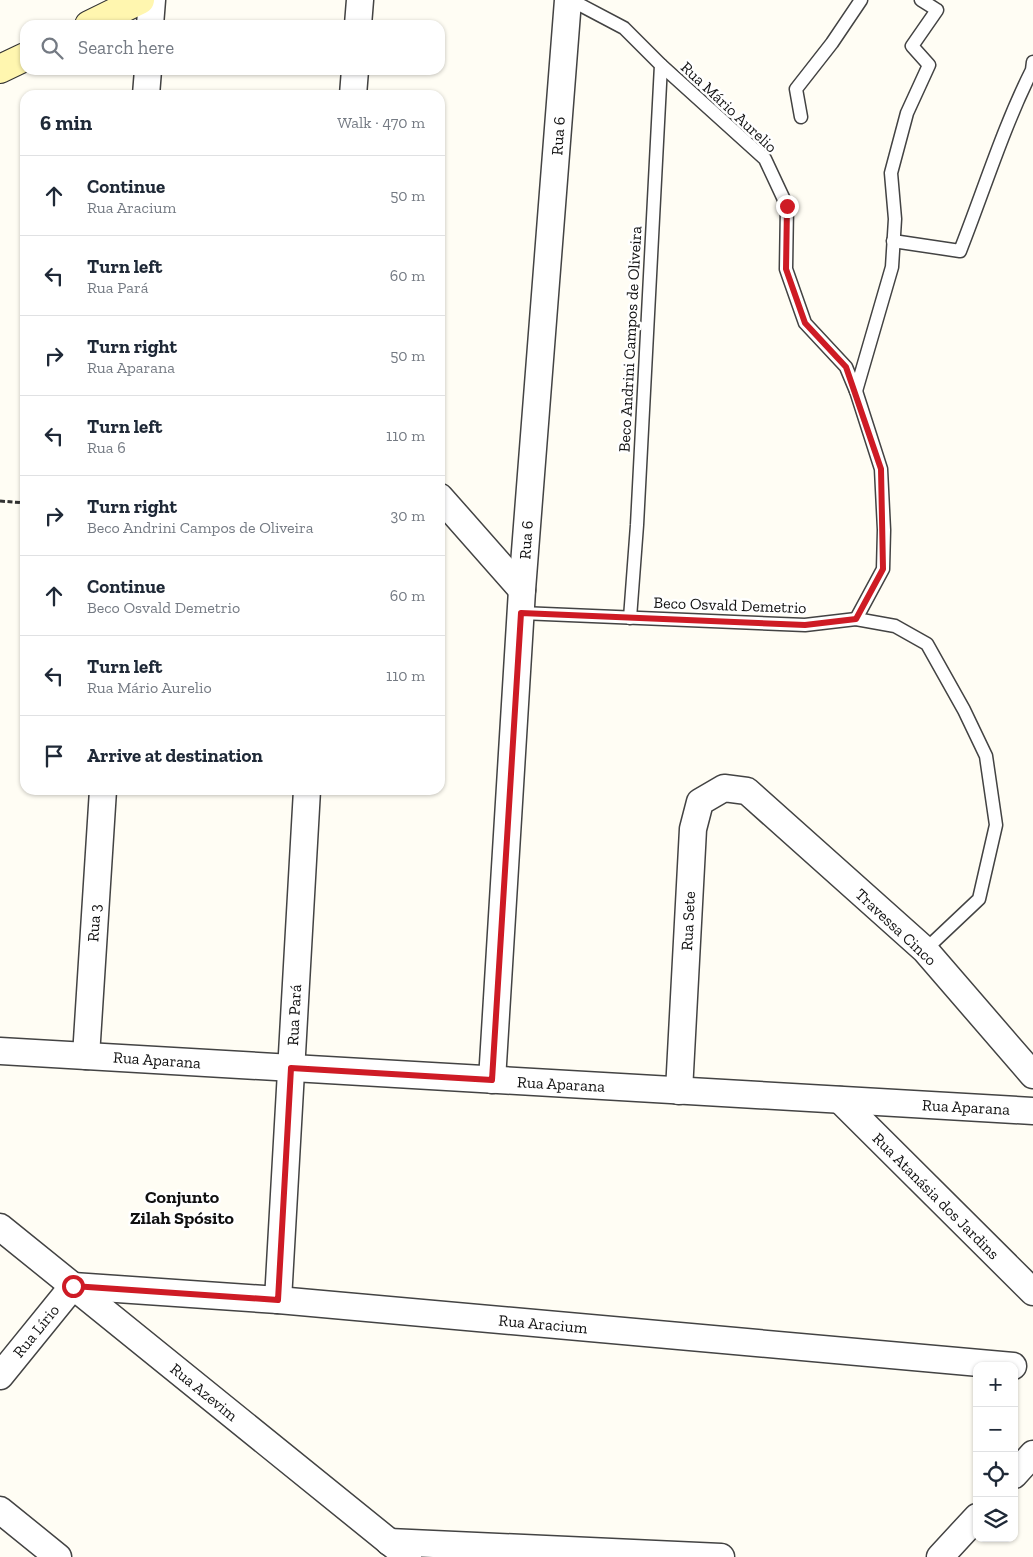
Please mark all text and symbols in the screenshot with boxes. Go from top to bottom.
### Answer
search box [20,20,445,75]
icon: search [38,34,66,62]
text: Search here [78,36,174,59]
street label: Rua Mário Aurelio [677,58,781,156]
text: 6 min [40,110,92,135]
text: Walk · 470 m [337,113,425,132]
street label: Rua 6 [547,116,569,156]
text: Continue [87,175,165,198]
icon: ahead [40,182,68,210]
text: 50 m [390,186,425,205]
route end [776,195,799,218]
text: Rua Aracium [87,198,176,217]
street label: Beco Andrini Campos de Oliveira [615,225,645,453]
text: Turn left [87,255,162,278]
icon: left [40,262,68,290]
text: 60 m [390,266,425,285]
text: Rua Pará [87,278,148,297]
text: Turn right [87,335,177,358]
icon: right [40,342,68,370]
text: 50 m [390,346,425,365]
text: Rua Aparana [87,358,175,377]
text: Turn left [87,415,162,438]
icon: left [40,422,68,450]
text: 110 m [386,426,425,445]
text: Rua 6 [87,438,126,457]
text: Turn right [87,495,177,518]
icon: right [40,502,68,530]
text: 30 m [391,506,425,525]
text: Beco Andrini Campos de Oliveira [87,518,314,537]
street label: Rua 6 [515,520,537,560]
text: Continue [87,575,165,598]
icon: ahead [40,582,68,610]
text: 60 m [390,586,425,605]
street label: Beco Osvald Demetrio [653,593,807,617]
text: Beco Osvald Demetrio [87,598,240,617]
text: Turn left [87,655,162,678]
icon: left [40,662,68,690]
text: 110 m [386,666,425,685]
text: Rua Mário Aurelio [87,678,212,697]
icon: arrive [40,742,68,770]
text: Arrive at destination [87,744,263,767]
street label: Travessa Cinco [851,885,941,969]
street label: Rua Sete [677,891,699,951]
street label: Rua 3 [83,903,105,943]
street label: Rua Pará [283,984,305,1046]
street label: Rua Aparana [112,1047,202,1073]
street label: Rua Aparana [517,1072,606,1096]
street label: Rua Aparana [922,1095,1011,1119]
street label: Rua Atanásia dos Jardins [869,1129,1003,1263]
district label: Conjunto Zilah Spósito [130,1186,235,1229]
route start [62,1275,85,1298]
street label: Rua Lírio [9,1301,63,1361]
street label: Rua Aracium [498,1311,588,1337]
street label: Rua Azevim [166,1359,242,1425]
map controls [973,1362,1018,1542]
button: + [973,1362,1018,1407]
button: − [973,1407,1018,1452]
button: locate [973,1452,1018,1497]
button: layers [973,1497,1018,1542]

